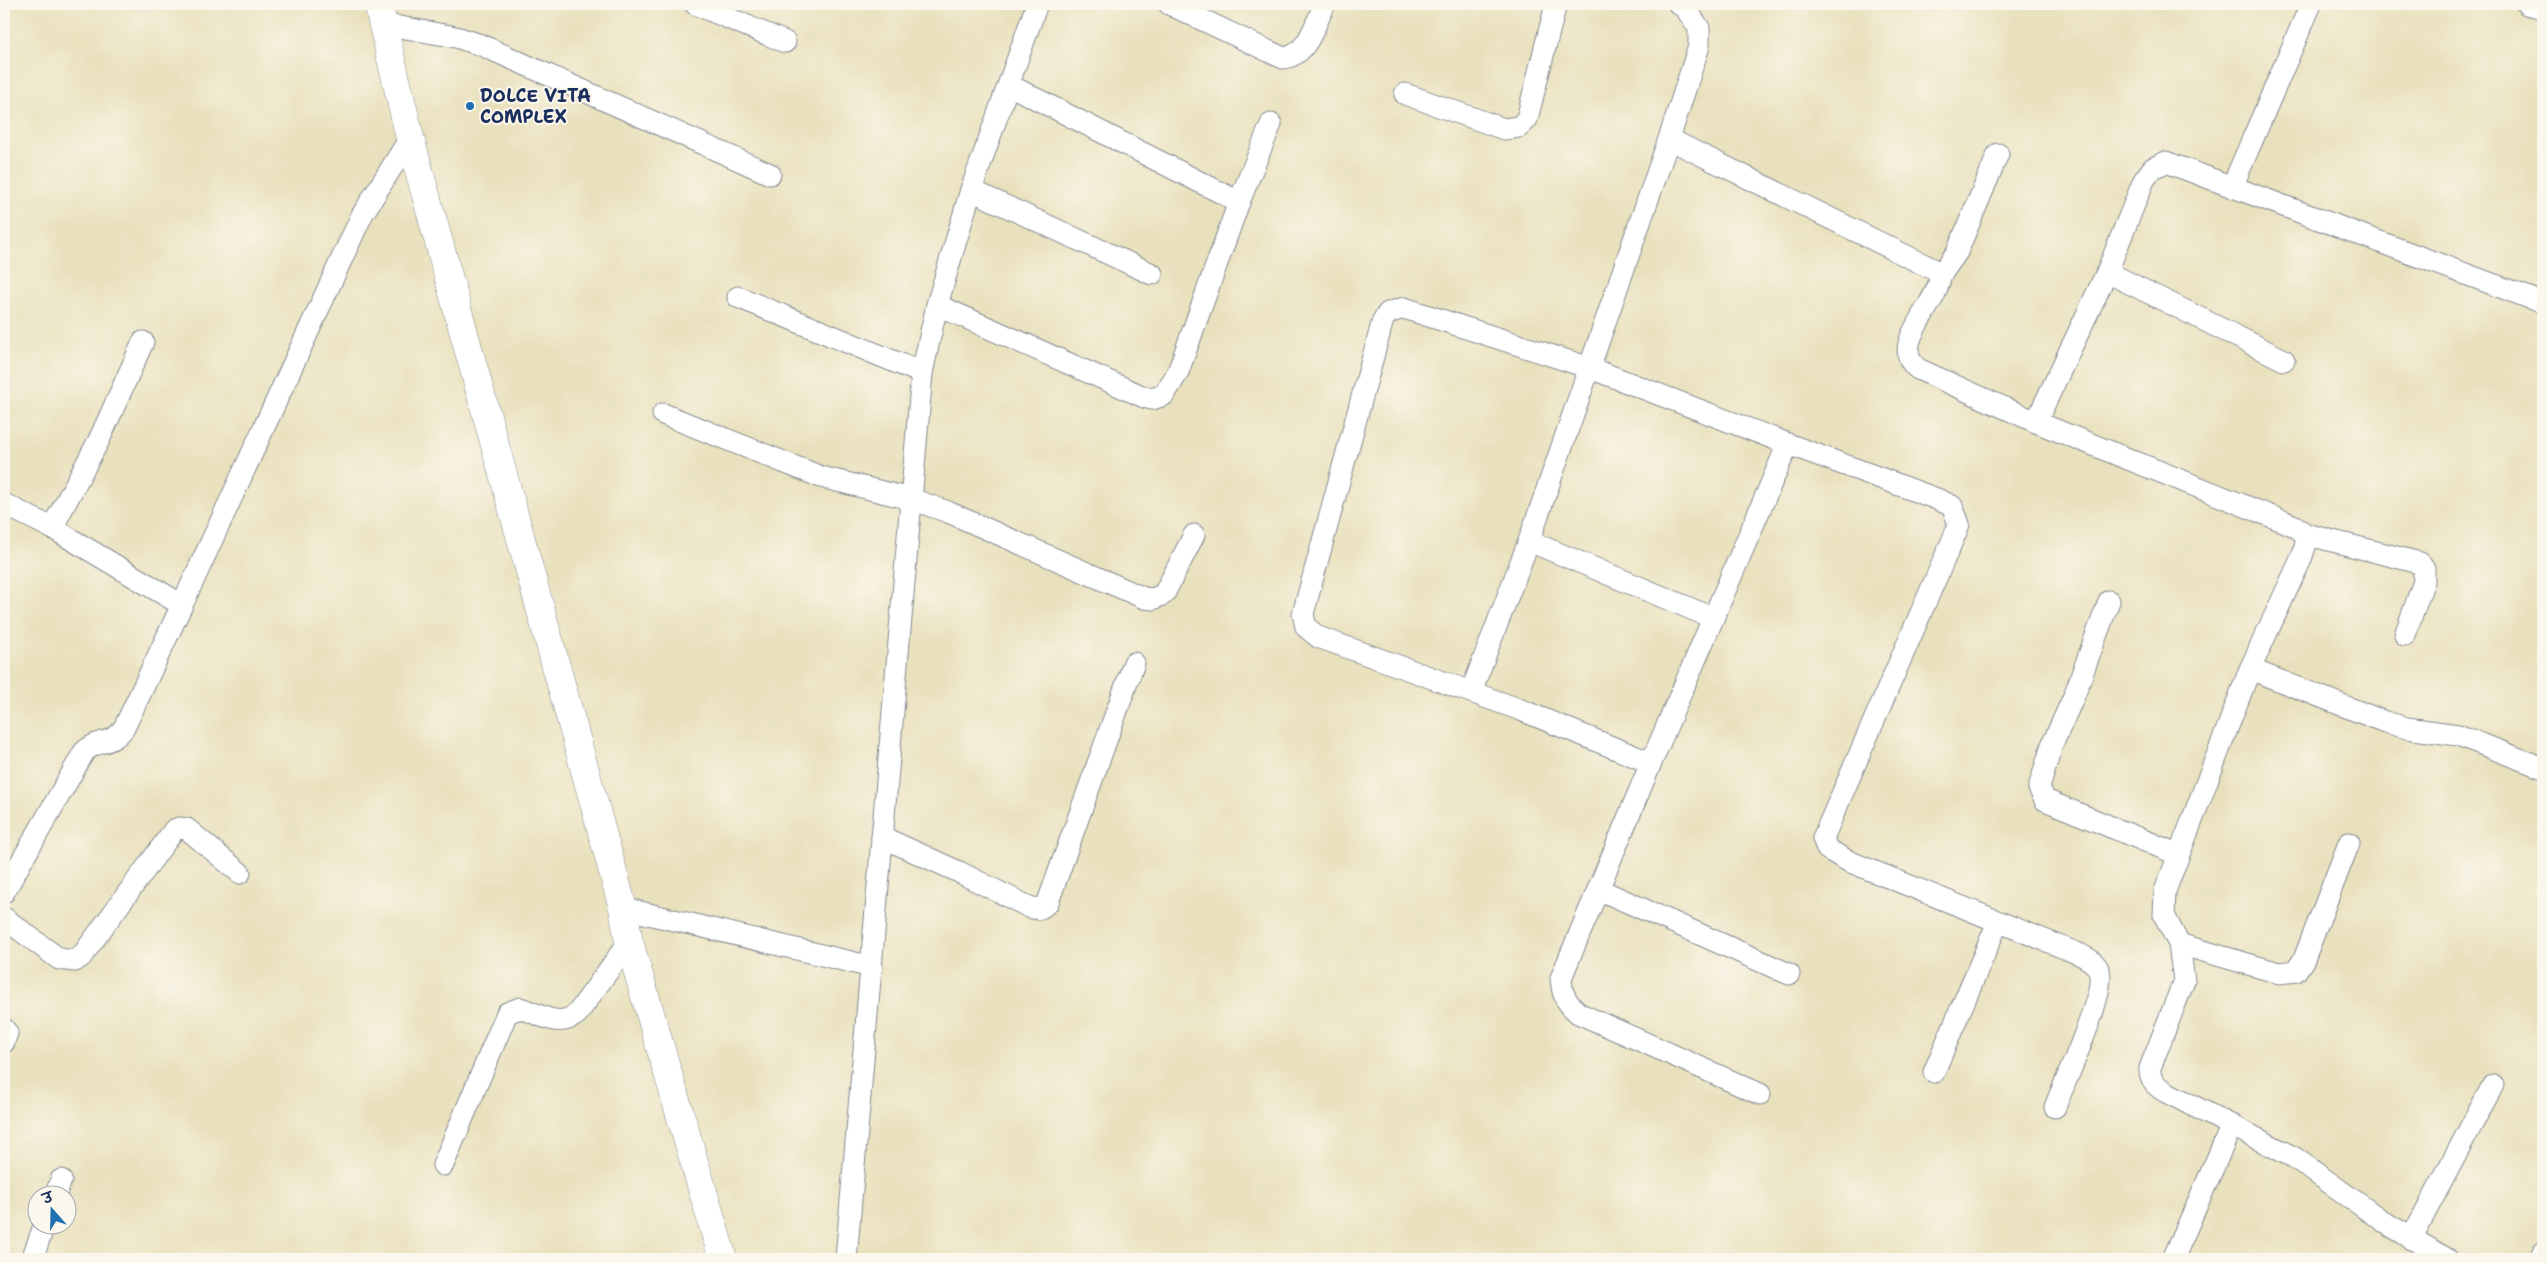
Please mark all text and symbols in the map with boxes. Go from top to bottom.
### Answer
place label: DOLCE VITA COMPLEX [480,84,591,129]
marker: DOLCE VITA COMPLEX [464,100,476,112]
north arrow [28,1186,78,1236]
text: उ [38,1187,57,1209]

